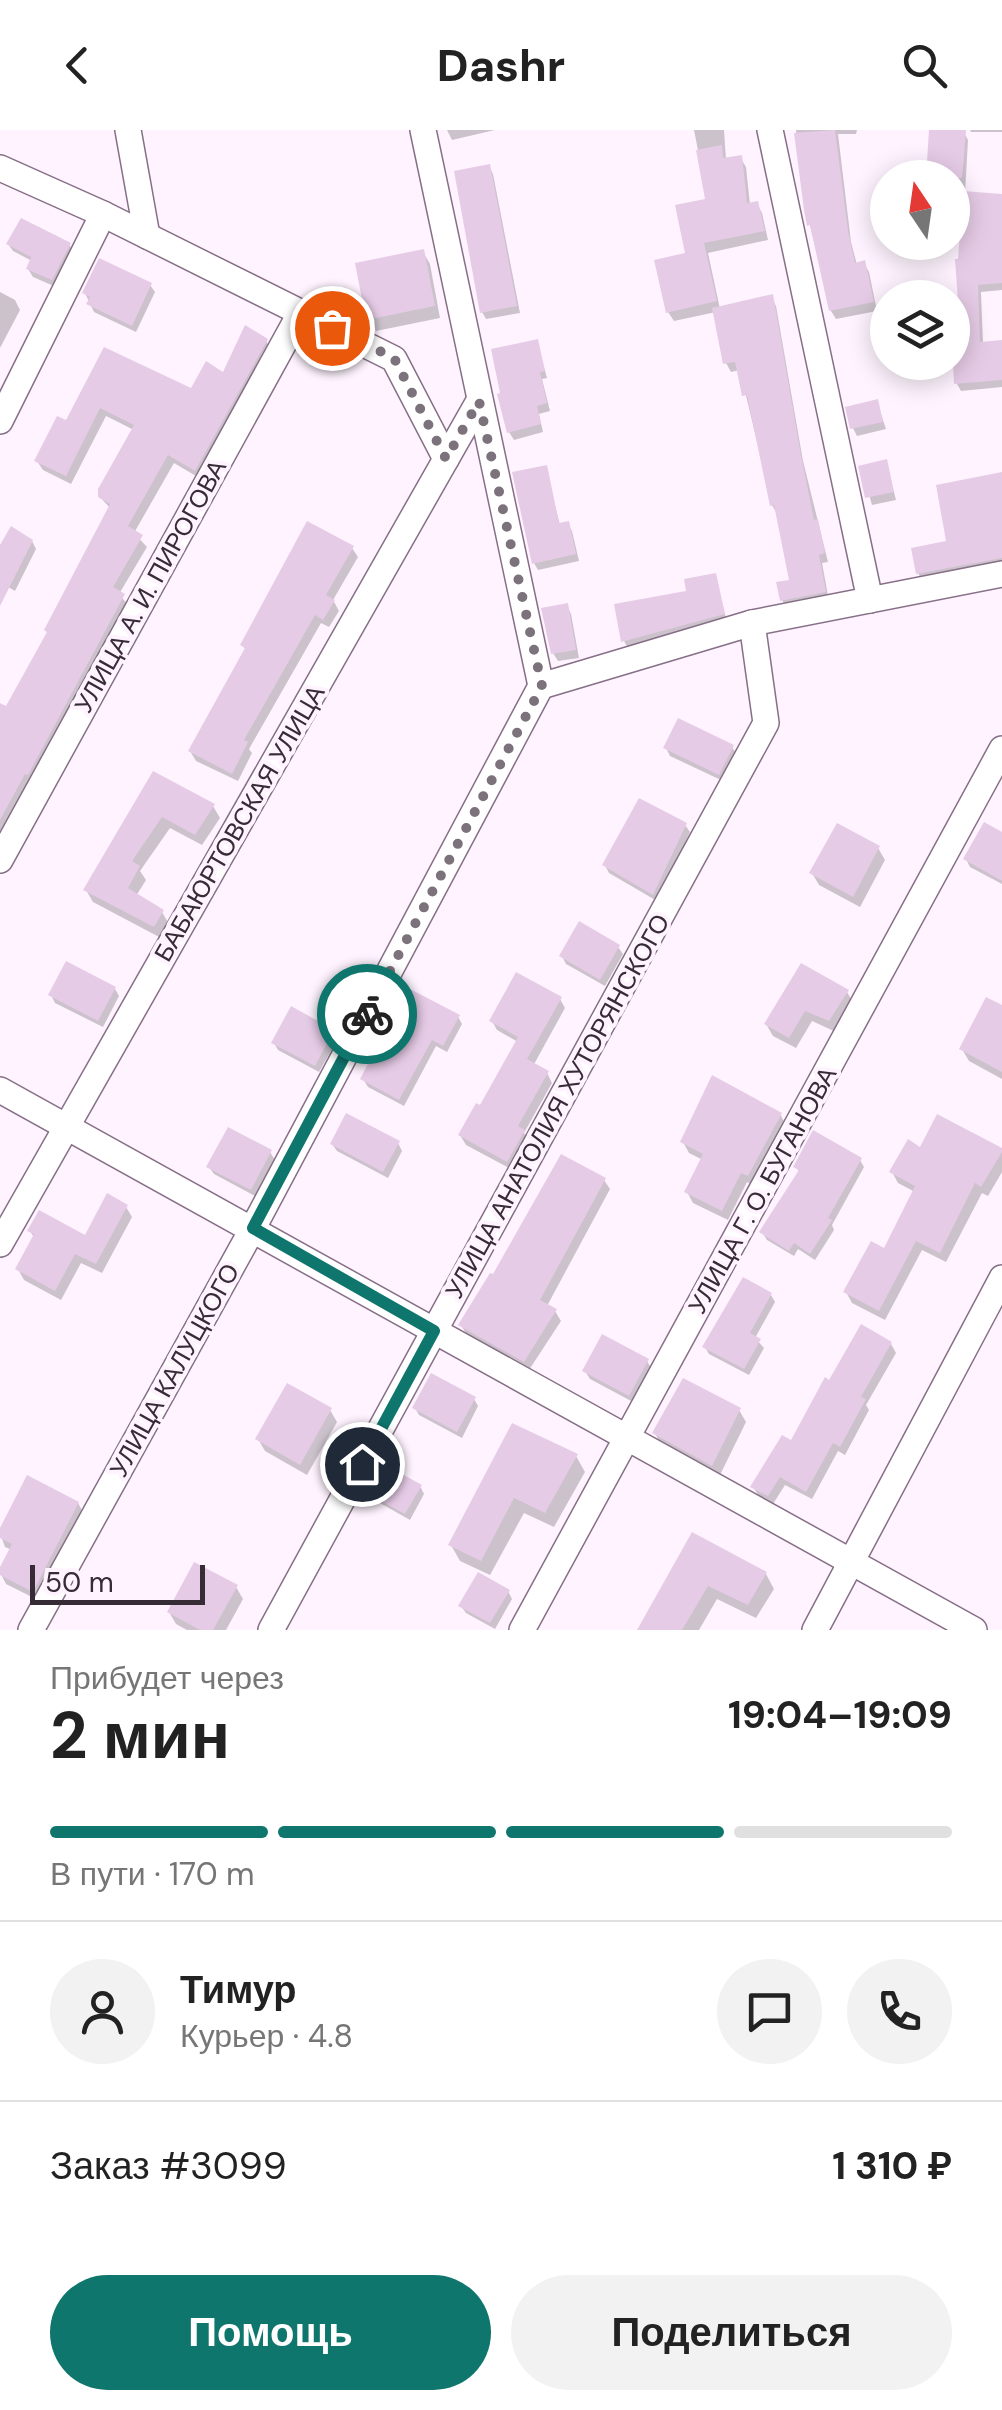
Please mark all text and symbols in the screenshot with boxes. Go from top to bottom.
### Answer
text: Dashr [437,36,565,95]
icon: back [50,38,105,93]
icon: search [897,38,952,93]
north arrow [870,160,970,260]
map controls [870,160,970,380]
button: layers [870,280,970,380]
pin [290,286,375,371]
icon: bag [305,301,360,356]
street label: УЛИЦА А. И. ПИРОГОВА [67,453,234,719]
street label: БАБАЮРТОВСКАЯ УЛИЦА [147,679,332,967]
street label: УЛИЦА АНАТОЛИЯ ХУТОРЯНСКОГО [438,908,677,1304]
courier [317,964,417,1064]
icon: bike [340,987,395,1042]
street label: УЛИЦА Г. О. БУГАНОВА [681,1061,844,1320]
street label: УЛИЦА КАЛУЦКОГО [102,1258,247,1483]
pin [320,1422,405,1507]
icon: home [335,1437,390,1492]
scale bar [30,1560,205,1604]
text: 50 m [45,1564,114,1601]
text: Прибудет через [50,1657,284,1699]
text: 19:04–19:09 [728,1690,952,1740]
text: 2 мин [50,1694,230,1778]
text: В пути · 170 m [50,1853,255,1895]
button: person [50,1959,155,2064]
button: chat [717,1959,822,2064]
button: phone [847,1959,952,2064]
text: Тимур [180,1965,297,2015]
text: Курьер · 4.8 [180,2015,353,2057]
text: Заказ #3099 [50,2141,287,2191]
text: 1 310 ₽ [832,2141,952,2191]
button: Помощь [50,2275,491,2390]
button: Поделиться [511,2275,952,2390]

